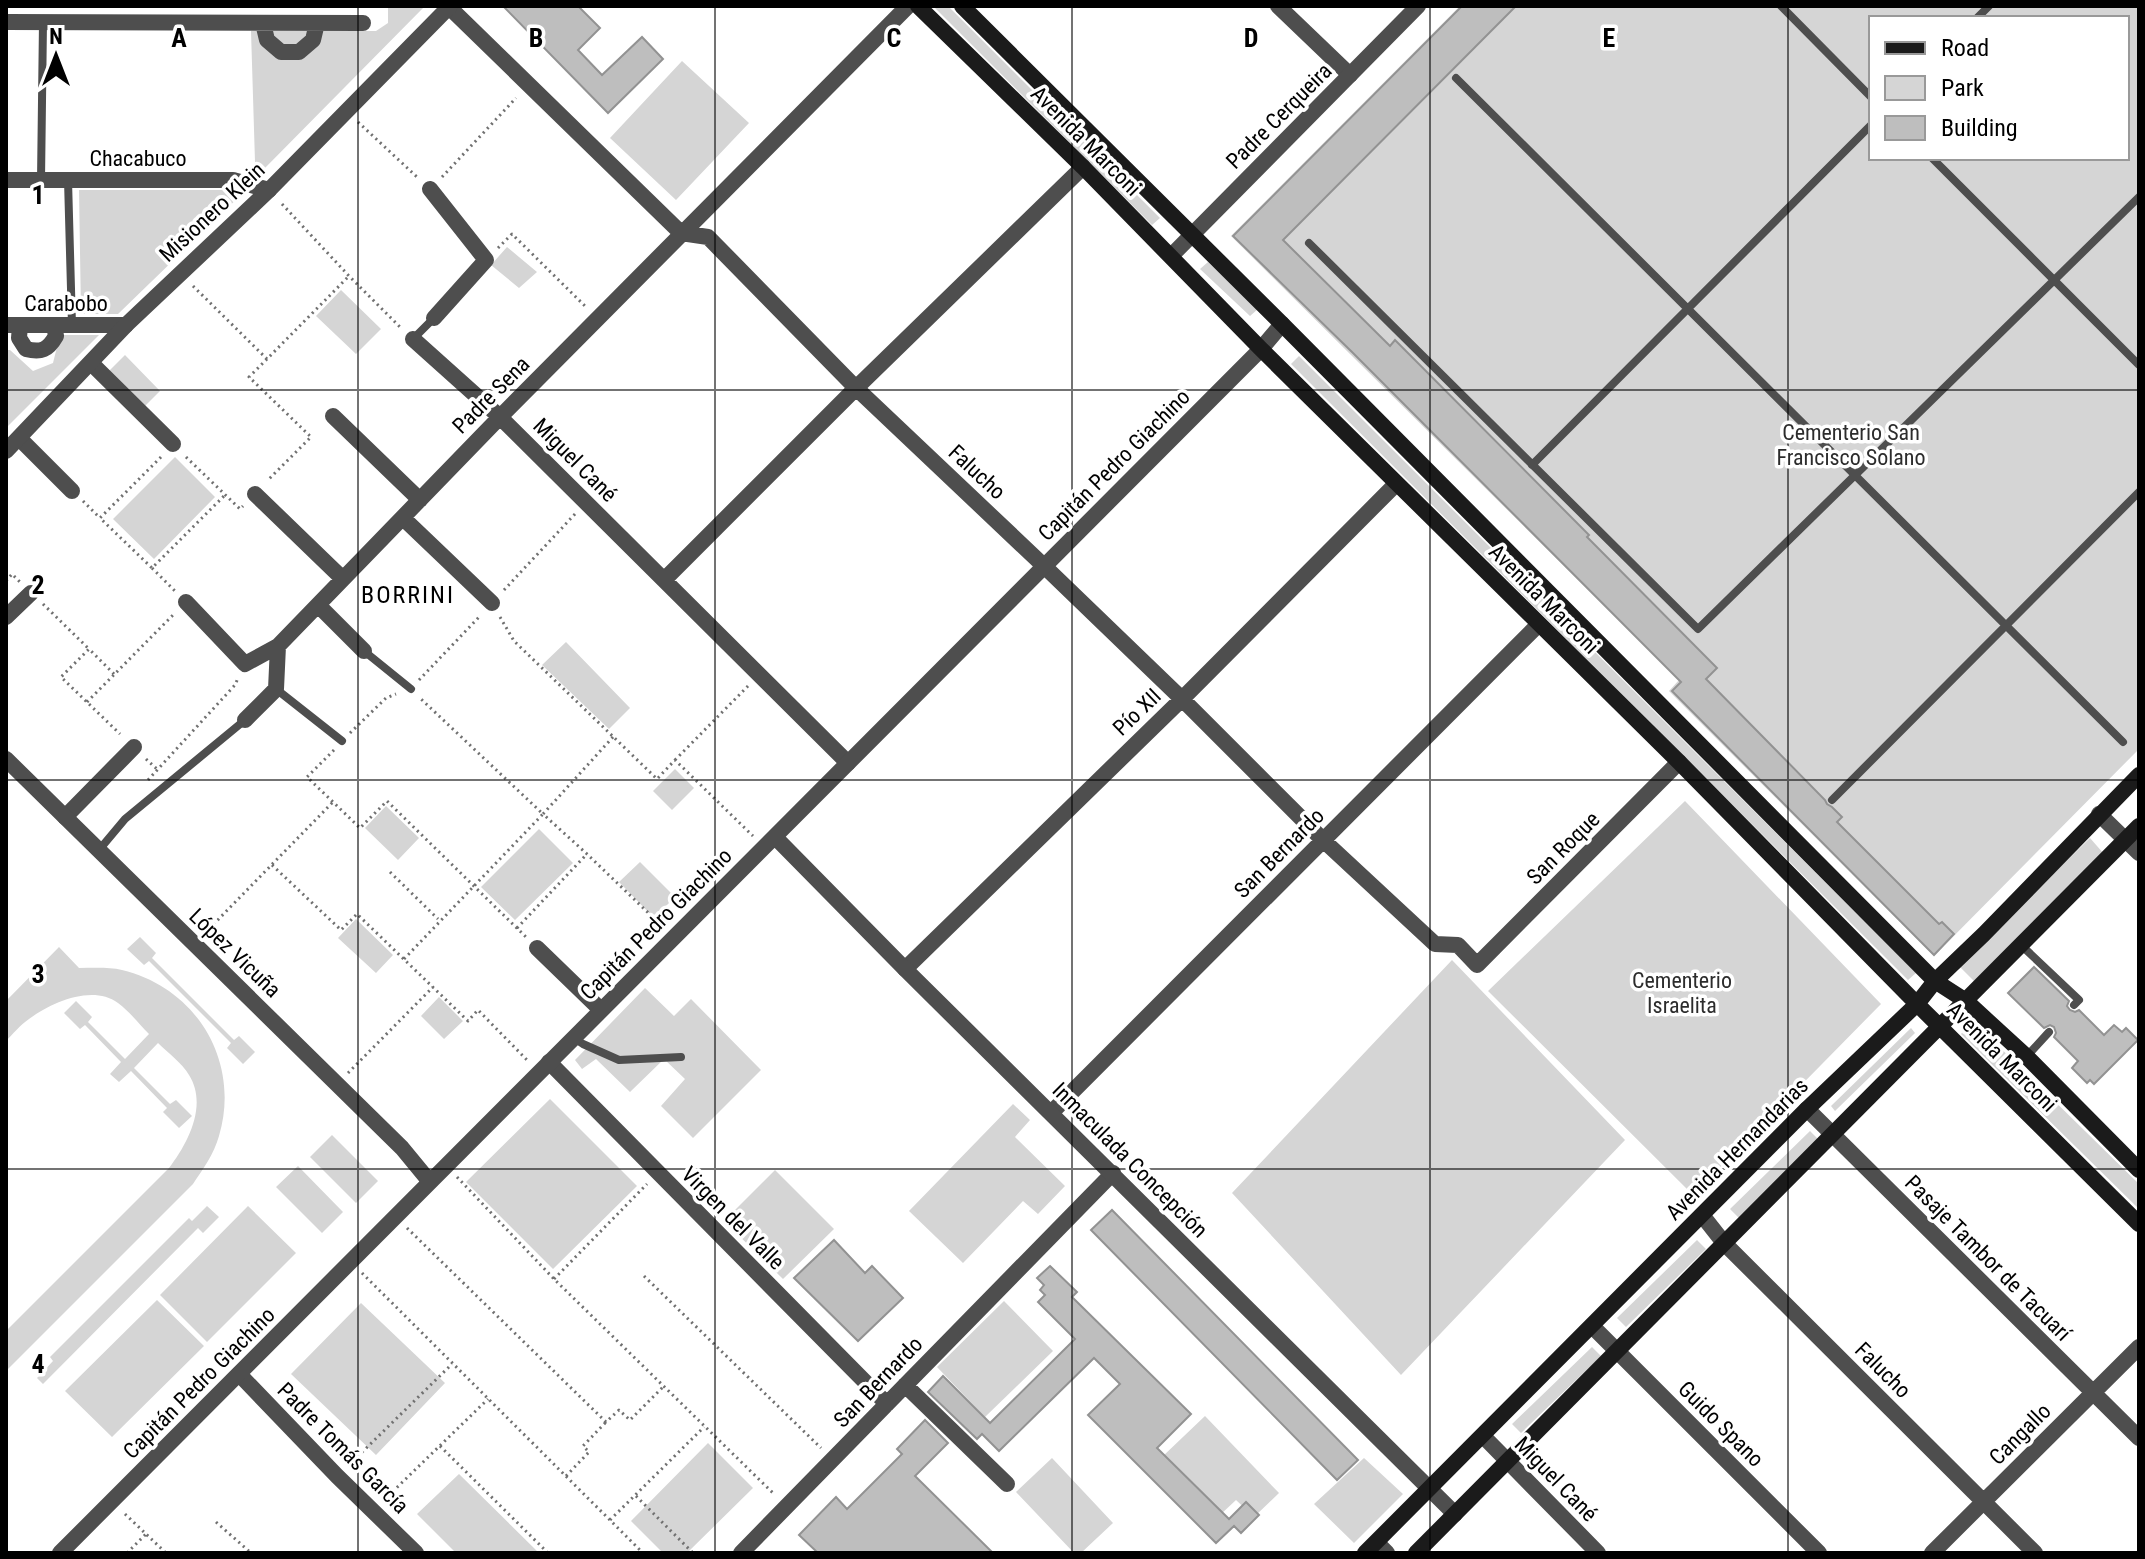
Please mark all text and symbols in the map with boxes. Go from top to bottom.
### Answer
north arrow [16,16,96,96]
legend [1869,16,2129,160]
text: A [171,23,187,53]
text: B [529,23,543,53]
text: C [887,23,902,53]
text: D [1244,23,1258,53]
text: E [1603,23,1616,53]
text: N [49,24,63,49]
text: Road [1941,34,1989,62]
street label: Padre Cerqueira [1221,58,1337,174]
text: Park [1941,74,1984,102]
street label: Avenida Marconi [1026,81,1146,201]
text: Building [1941,114,2018,142]
street label: Chacabuco [89,146,187,171]
street label: Misionero Klein [154,157,270,267]
text: 1 [31,180,45,210]
street label: Carabobo [24,291,108,316]
street label: Padre Sena [447,351,535,439]
street label: Capitán Pedro Giachino [1033,384,1195,546]
street label: Miguel Cané [528,413,622,507]
park label: Cementerio San Francisco Solano [1776,420,1926,470]
street label: Falucho [944,440,1010,504]
street label: Avenida Marconi [1484,539,1604,659]
text: 2 [31,570,45,600]
district label: BORRINI [361,581,455,609]
street label: Pío XII [1108,683,1166,741]
street label: San Bernardo [1229,803,1329,903]
street label: San Roque [1522,807,1604,889]
street label: Capitán Pedro Giachino [575,843,737,1005]
street label: López Vicuña [184,903,286,1003]
text: 3 [31,959,45,989]
park label: Cementerio Israelita [1632,968,1732,1018]
street label: Avenida Marconi [1942,997,2062,1117]
street label: Avenida Hernandarias [1661,1073,1813,1225]
street label: Inmaculada Concepción [1047,1077,1213,1243]
street label: Virgen del Valle [676,1161,790,1275]
street label: Pasaje Tambor de Tacuarí [1900,1170,2077,1347]
street label: Capitán Pedro Giachino [118,1302,280,1464]
street label: San Bernardo [829,1331,927,1433]
street label: Falucho [1850,1337,1916,1403]
text: 4 [31,1349,45,1379]
street label: Guido Spano [1673,1376,1769,1472]
street label: Padre Tomás García [272,1377,414,1519]
street label: Cangallo [1984,1398,2056,1470]
street label: Miguel Cané [1510,1432,1602,1526]

